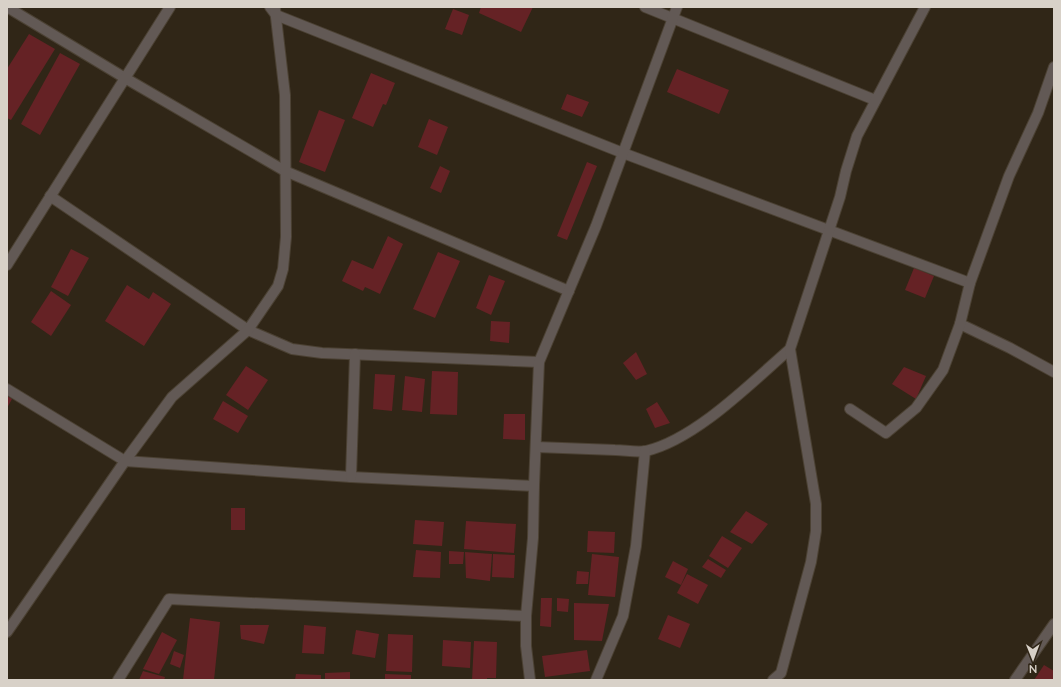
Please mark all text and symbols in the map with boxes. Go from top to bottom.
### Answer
north arrow [1013,639,1053,679]
text: N [1029,663,1038,676]

